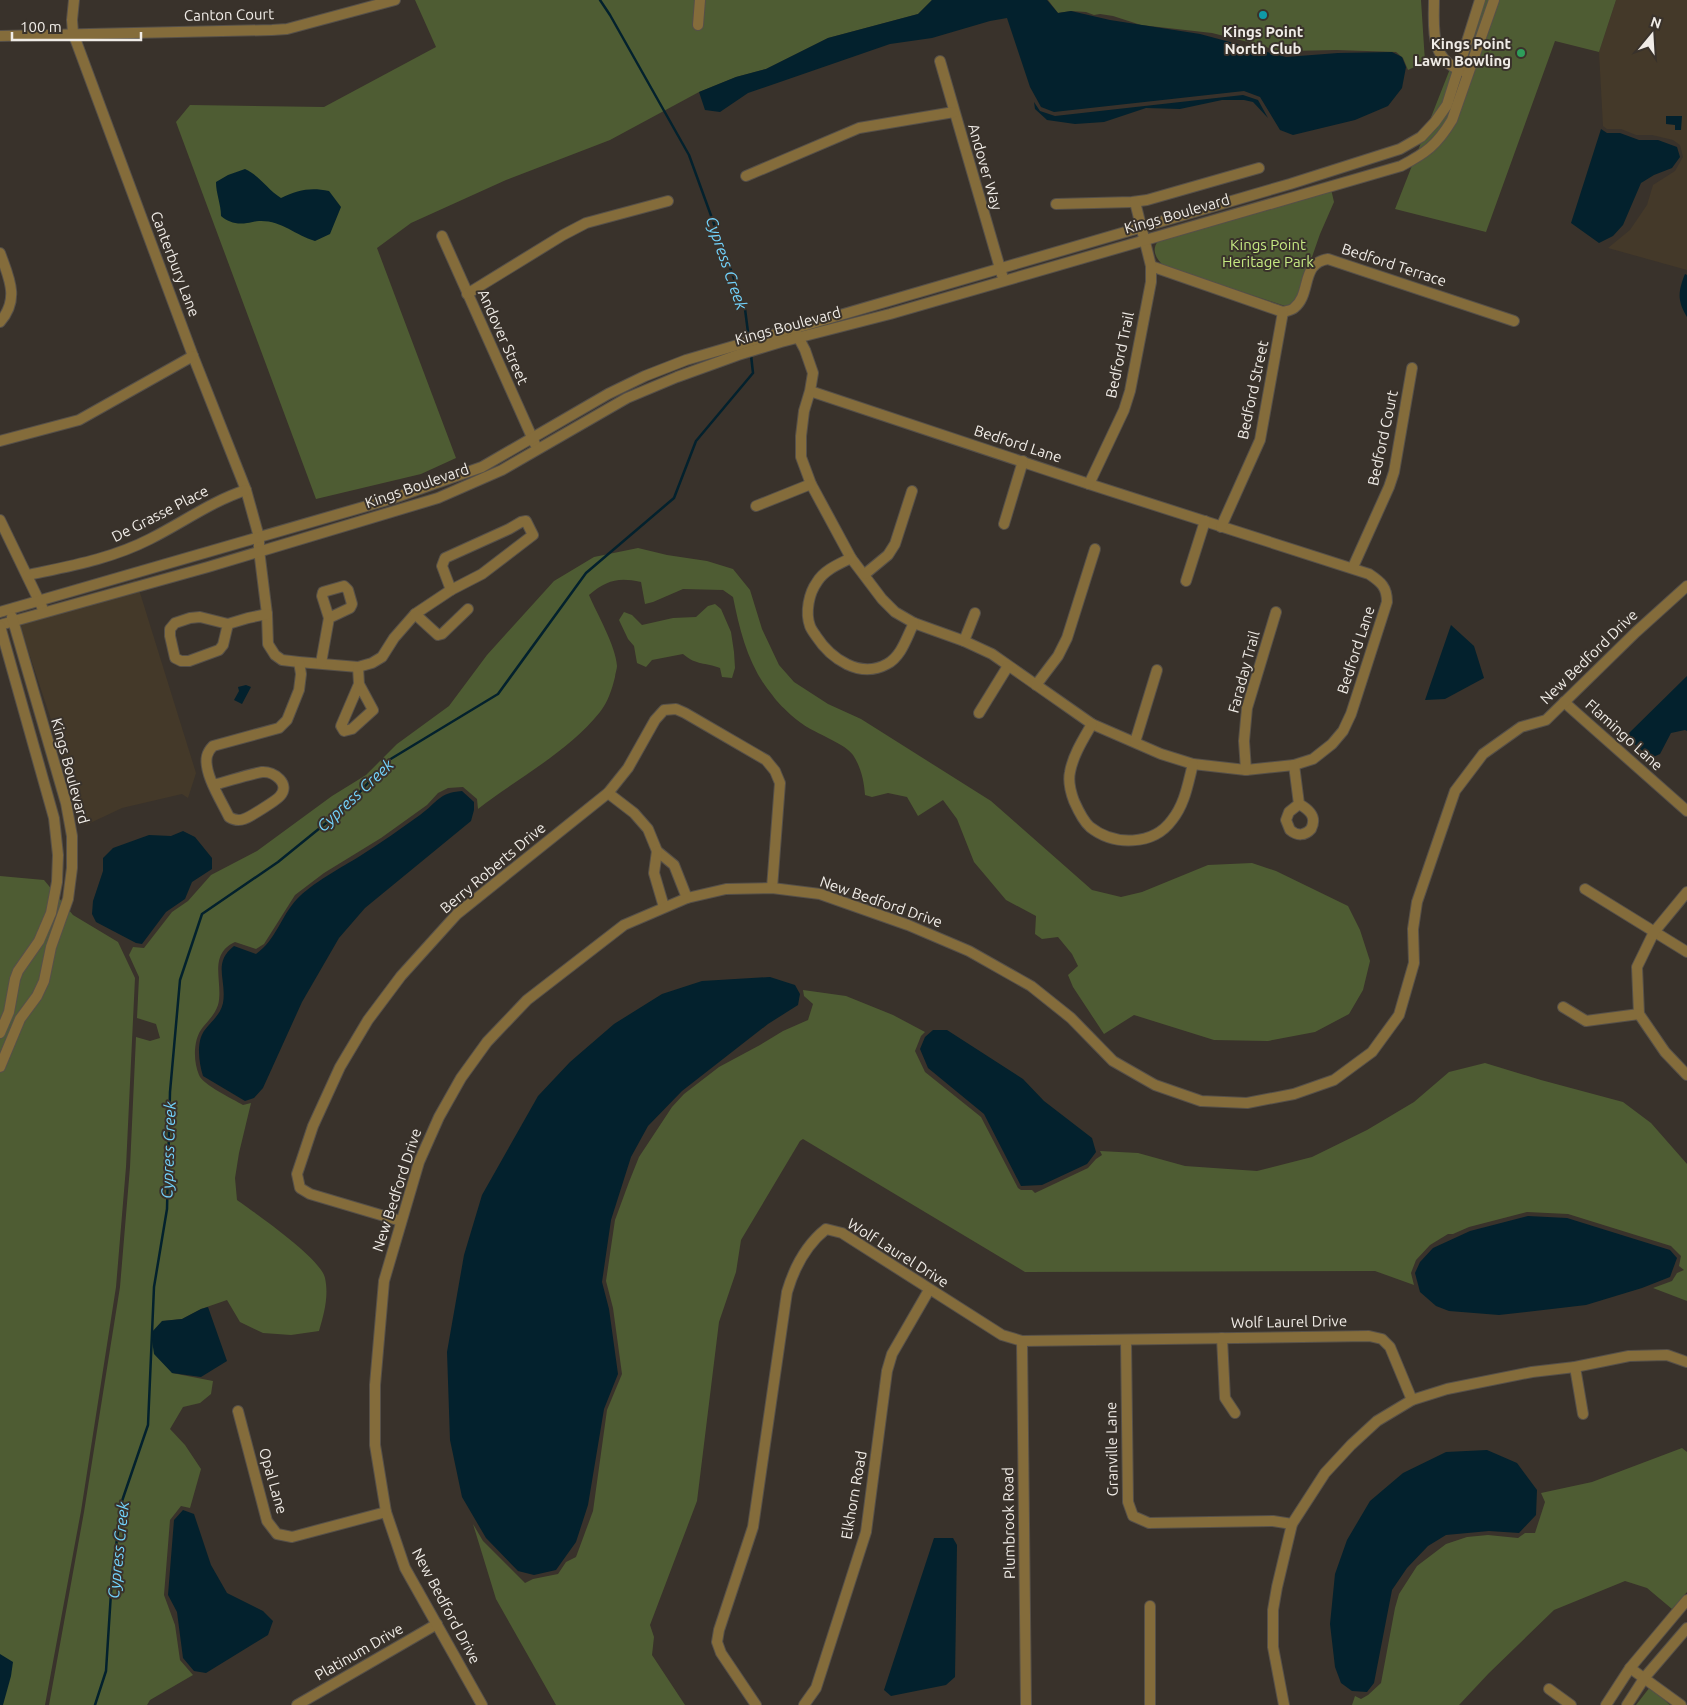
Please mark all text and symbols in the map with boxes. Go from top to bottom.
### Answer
street label: Canton Court [184,5,274,24]
marker: Kings Point North Club [1257,9,1269,21]
scale bar [12,10,141,42]
north arrow [1627,10,1677,60]
text: N [1649,13,1663,32]
text: 100 m [20,18,62,35]
place label: Kings Point North Club [1223,23,1304,57]
place label: Kings Point Lawn Bowling [1414,35,1512,69]
marker: Kings Point Lawn Bowling [1515,47,1527,59]
street label: Andover Way [965,122,1006,212]
street label: Kings Boulevard [1122,190,1231,237]
street label: Canterbury Lane [148,209,203,319]
water label: Cypress Creek [703,214,752,313]
park label: Kings Point Heritage Park [1222,236,1314,270]
street label: Bedford Terrace [1340,240,1449,289]
street label: Andover Street [475,287,532,387]
street label: Kings Boulevard [733,303,843,348]
street label: Bedford Trail [1102,310,1137,400]
street label: Bedford Street [1234,339,1271,441]
street label: Bedford Court [1364,389,1401,487]
street label: Bedford Lane [972,421,1064,466]
street label: Kings Boulevard [363,460,471,511]
street label: De Grasse Place [109,482,211,545]
street label: Bedford Lane [1333,604,1378,696]
street label: New Bedford Drive [1537,606,1641,707]
street label: Faraday Trail [1224,629,1263,715]
street label: Flamingo Lane [1582,696,1666,774]
street label: Kings Boulevard [48,716,93,826]
water label: Cypress Creek [313,755,397,835]
street label: Berry Roberts Drive [437,819,549,917]
street label: New Bedford Drive [818,873,945,930]
water label: Cypress Creek [157,1100,179,1199]
street label: New Bedford Drive [369,1126,424,1254]
street label: Wolf Laurel Drive [844,1215,952,1291]
street label: Wolf Laurel Drive [1231,1312,1347,1331]
street label: Granville Lane [1102,1402,1121,1496]
street label: Opal Lane [256,1446,291,1516]
street label: Elkhorn Road [837,1449,870,1540]
street label: Plumbrook Road [999,1467,1018,1579]
water label: Cypress Creek [104,1500,132,1600]
street label: New Bedford Drive [409,1545,484,1666]
street label: Platinum Drive [312,1619,406,1684]

